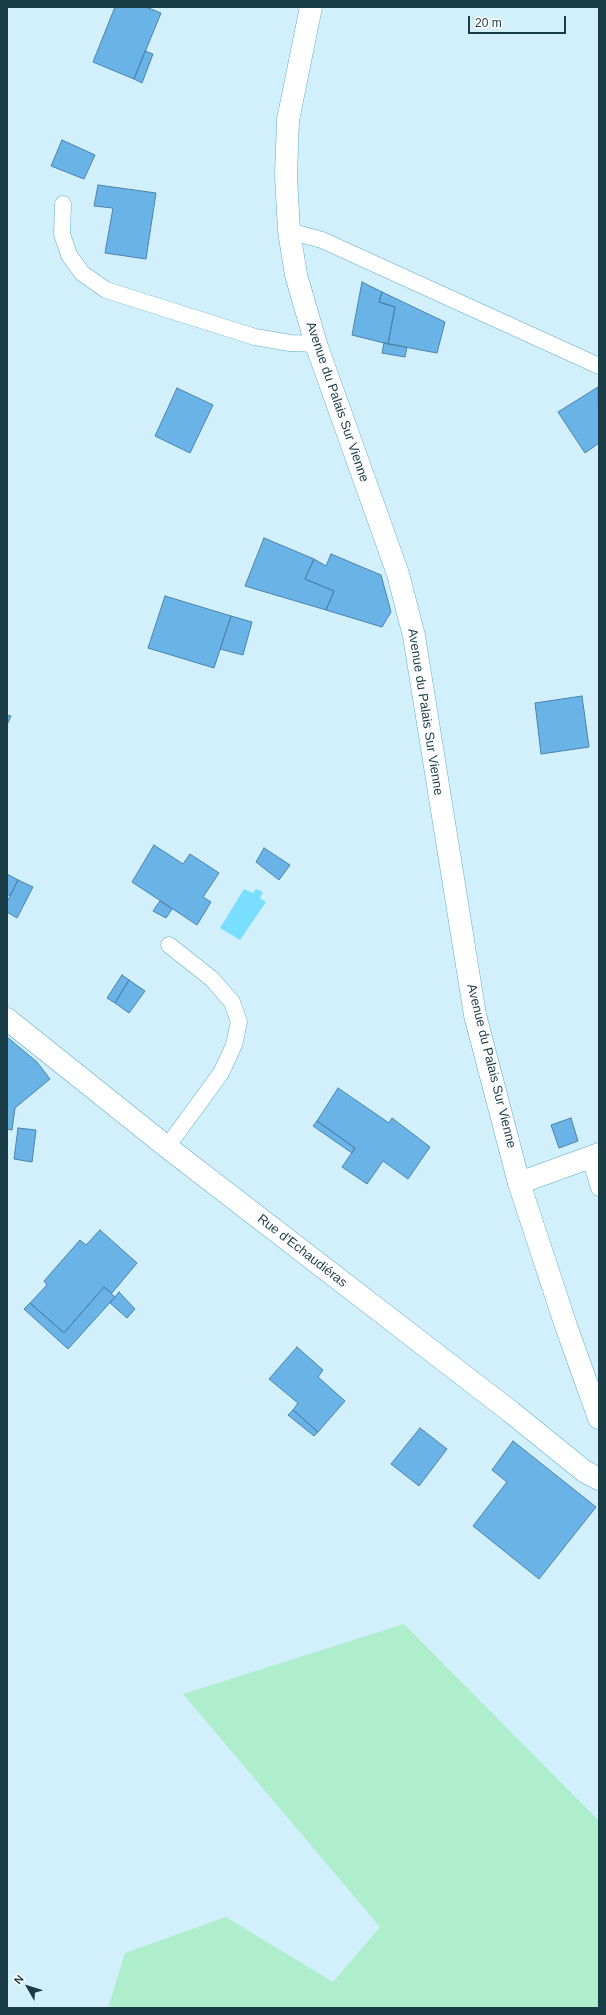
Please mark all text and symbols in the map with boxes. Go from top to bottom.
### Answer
scale bar [470,8,568,34]
text: 20 m [475,16,502,30]
street label: Avenue du Palais Sur Vienne [302,320,372,484]
street label: Avenue du Palais Sur Vienne [404,627,446,797]
street label: Avenue du Palais Sur Vienne [463,982,519,1150]
street label: Rue d'Echaudiéras [254,1211,350,1291]
north arrow [8,1967,48,2007]
text: N [12,1973,26,1986]

